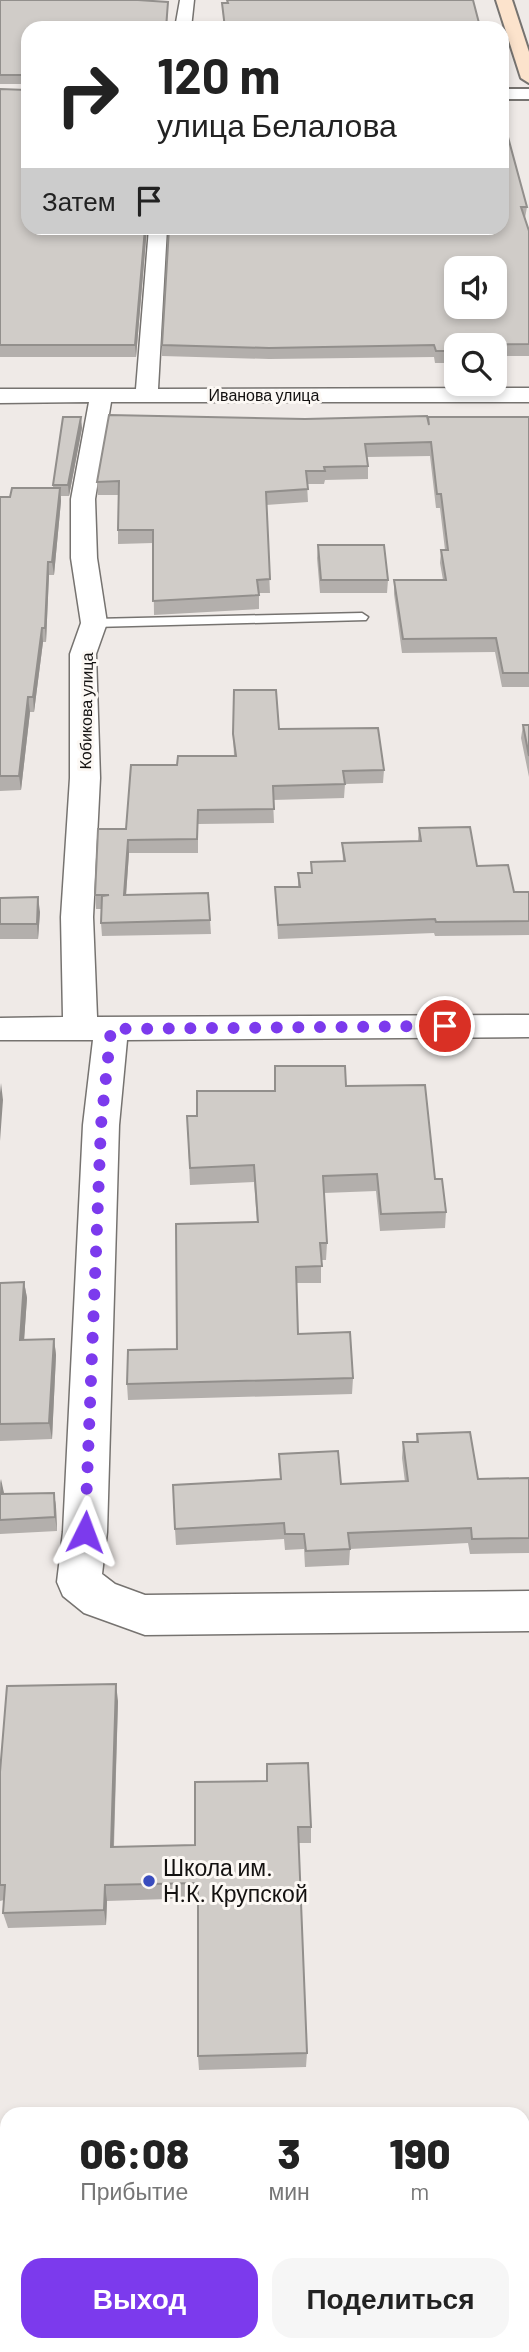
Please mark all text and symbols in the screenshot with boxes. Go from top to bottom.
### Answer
text: 120 m [157,45,280,104]
icon: right [42,49,133,140]
text: улица Белалова [157,105,397,143]
icon: arrive [130,182,168,220]
text: Затем [42,185,116,216]
map controls [444,256,507,396]
button: sound [444,256,507,319]
button: search [444,333,507,396]
street label: Иванова улица [209,385,320,404]
street label: Кобикова улица [75,652,96,770]
pin [415,996,475,1056]
icon: arrive [426,1007,464,1045]
position arrow [48,1495,122,1569]
place label: Школа им. Н.К. Крупской [163,1853,308,1907]
marker: Школа им. Н.К. Крупской [141,1873,157,1889]
text: 06:08 [79,2127,189,2177]
text: 3 [278,2127,301,2177]
text: 190 [389,2127,451,2177]
text: Прибытие [80,2177,188,2205]
text: мин [268,2177,310,2205]
text: m [410,2177,429,2205]
button: Выход [21,2258,258,2338]
button: Поделиться [272,2258,509,2338]

